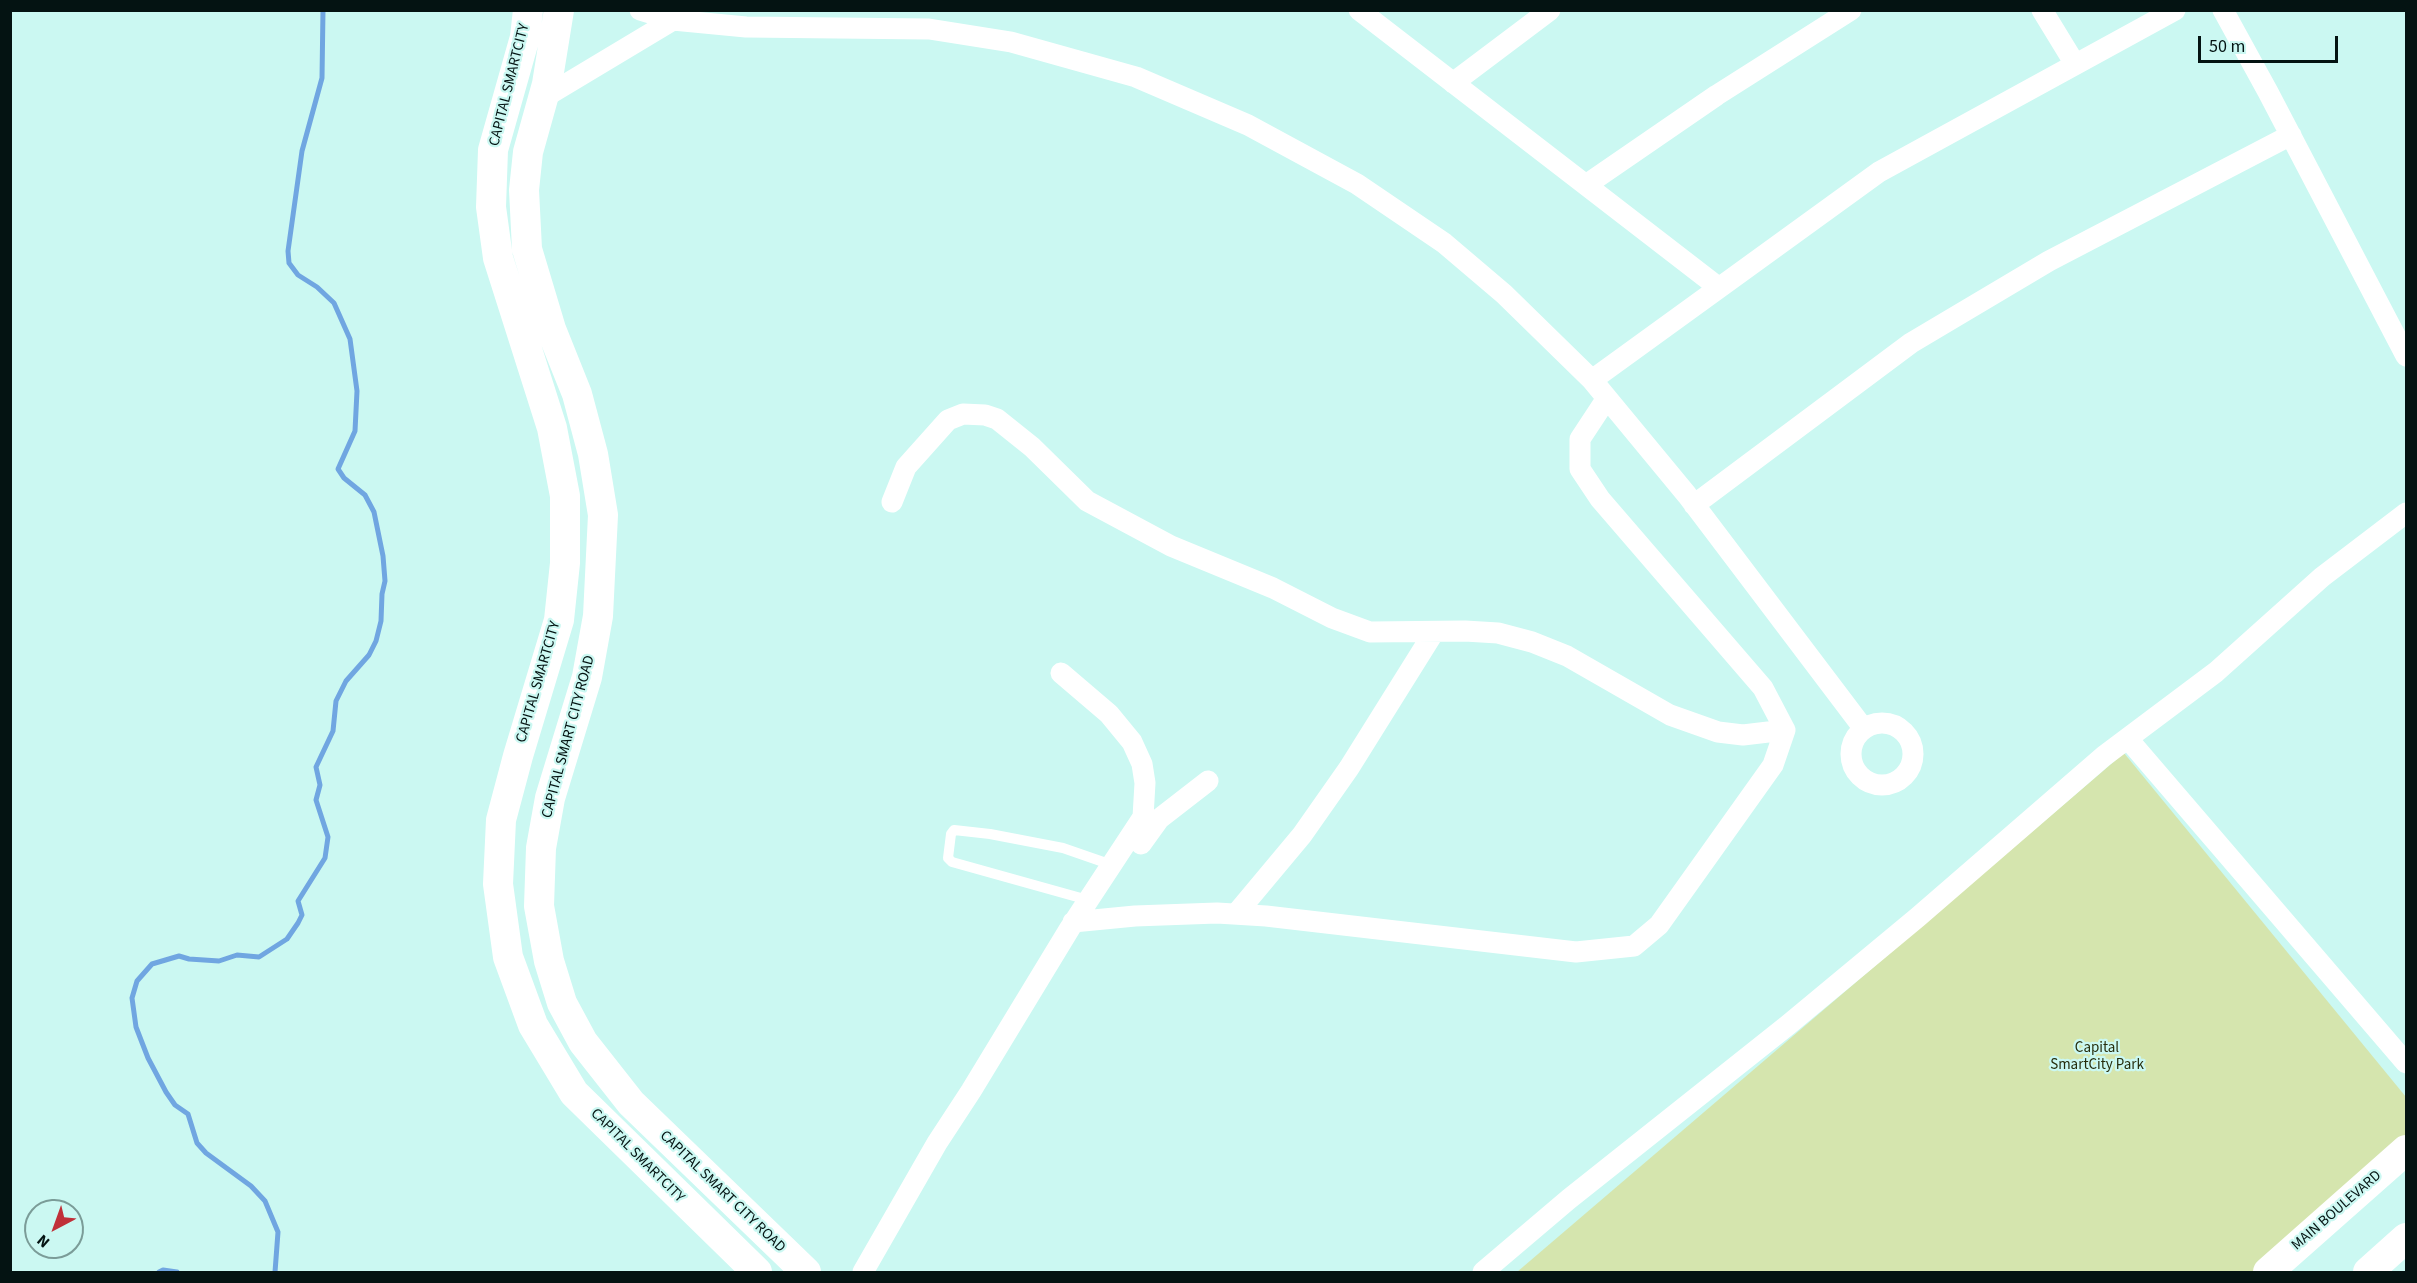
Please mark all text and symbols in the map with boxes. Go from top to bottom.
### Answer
street label: CAPITAL SMARTCITY [486,22,534,148]
scale bar [2201,24,2340,62]
text: 50 m [2209,34,2245,59]
street label: CAPITAL SMARTCITY [513,619,565,745]
street label: CAPITAL SMART CITY ROAD [539,654,599,820]
park label: Capital SmartCity Park [2050,1040,2144,1075]
street label: CAPITAL SMARTCITY [586,1105,688,1207]
street label: CAPITAL SMART CITY ROAD [655,1127,789,1257]
street label: MAIN BOULEVARD [2289,1167,2385,1255]
north arrow [24,1199,84,1259]
text: N [32,1229,55,1253]

